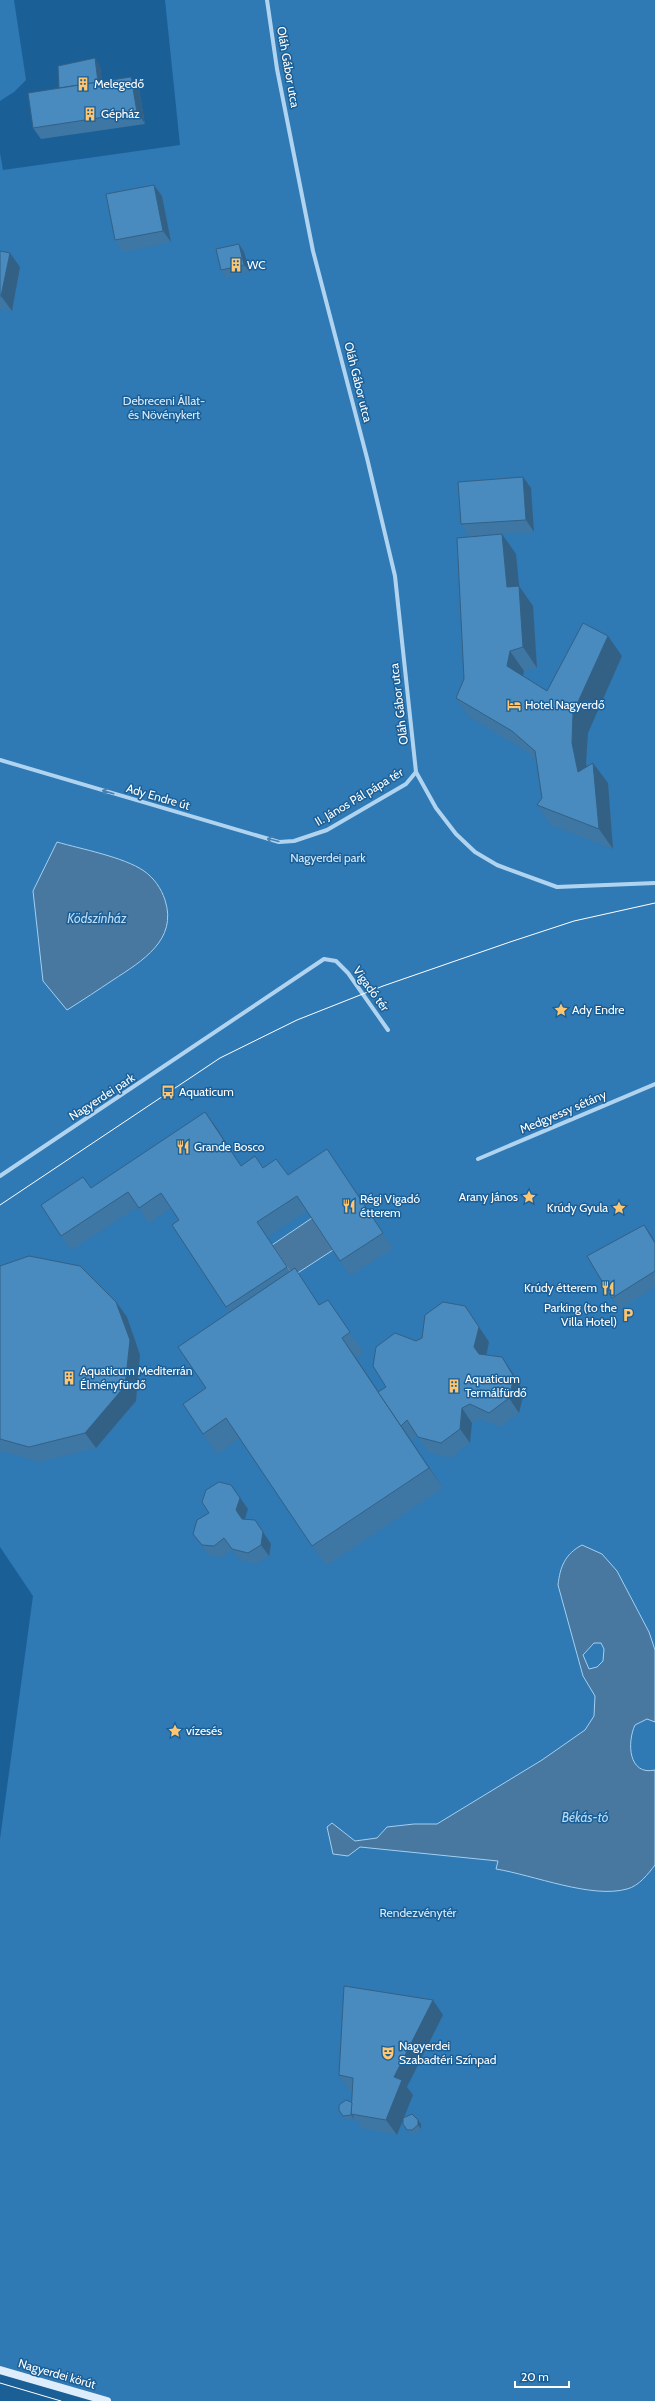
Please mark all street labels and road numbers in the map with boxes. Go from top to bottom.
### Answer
street label: Oláh Gábor utca [274,25,303,109]
street label: Oláh Gábor utca [341,340,376,424]
street label: Oláh Gábor utca [386,662,411,746]
street label: II. János Pál pápa tér [312,764,406,829]
street label: Ady Endre út [125,780,192,813]
street label: Vigadó tér [350,963,393,1014]
street label: Nagyerdei park [66,1069,138,1123]
street label: Medgyessy sétány [517,1087,608,1137]
street label: Nagyerdei körút [17,2355,97,2392]

